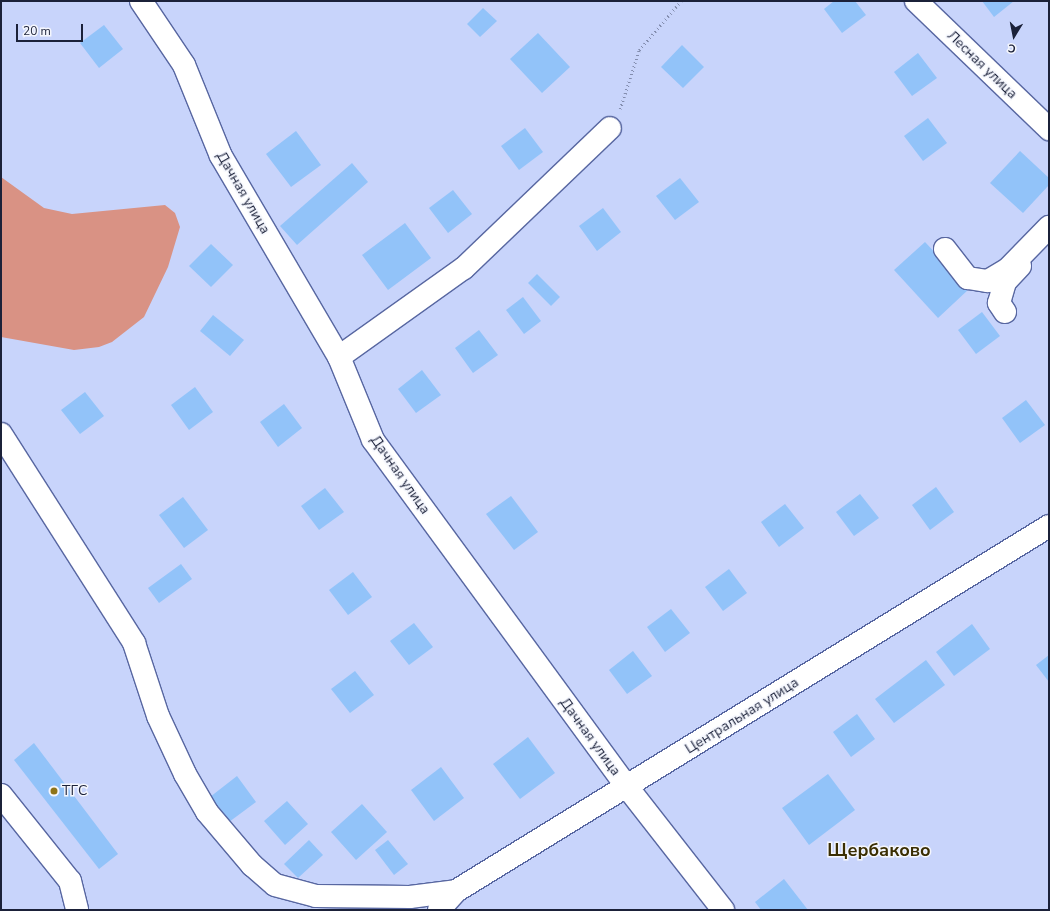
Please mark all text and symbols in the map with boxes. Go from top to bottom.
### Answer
scale bar [18,16,85,42]
north arrow [994,16,1034,56]
text: 20 m [23,23,51,39]
street label: Лесная улица [944,28,1020,102]
text: С [1007,40,1017,56]
street label: Дачная улица [213,149,273,237]
street label: Дачная улица [367,432,433,518]
street label: Центральная улица [682,674,802,758]
street label: Дачная улица [556,695,624,779]
place label: ТГС [62,783,87,799]
marker: ТГС [49,786,59,796]
district label: Щербаково [827,839,931,861]

